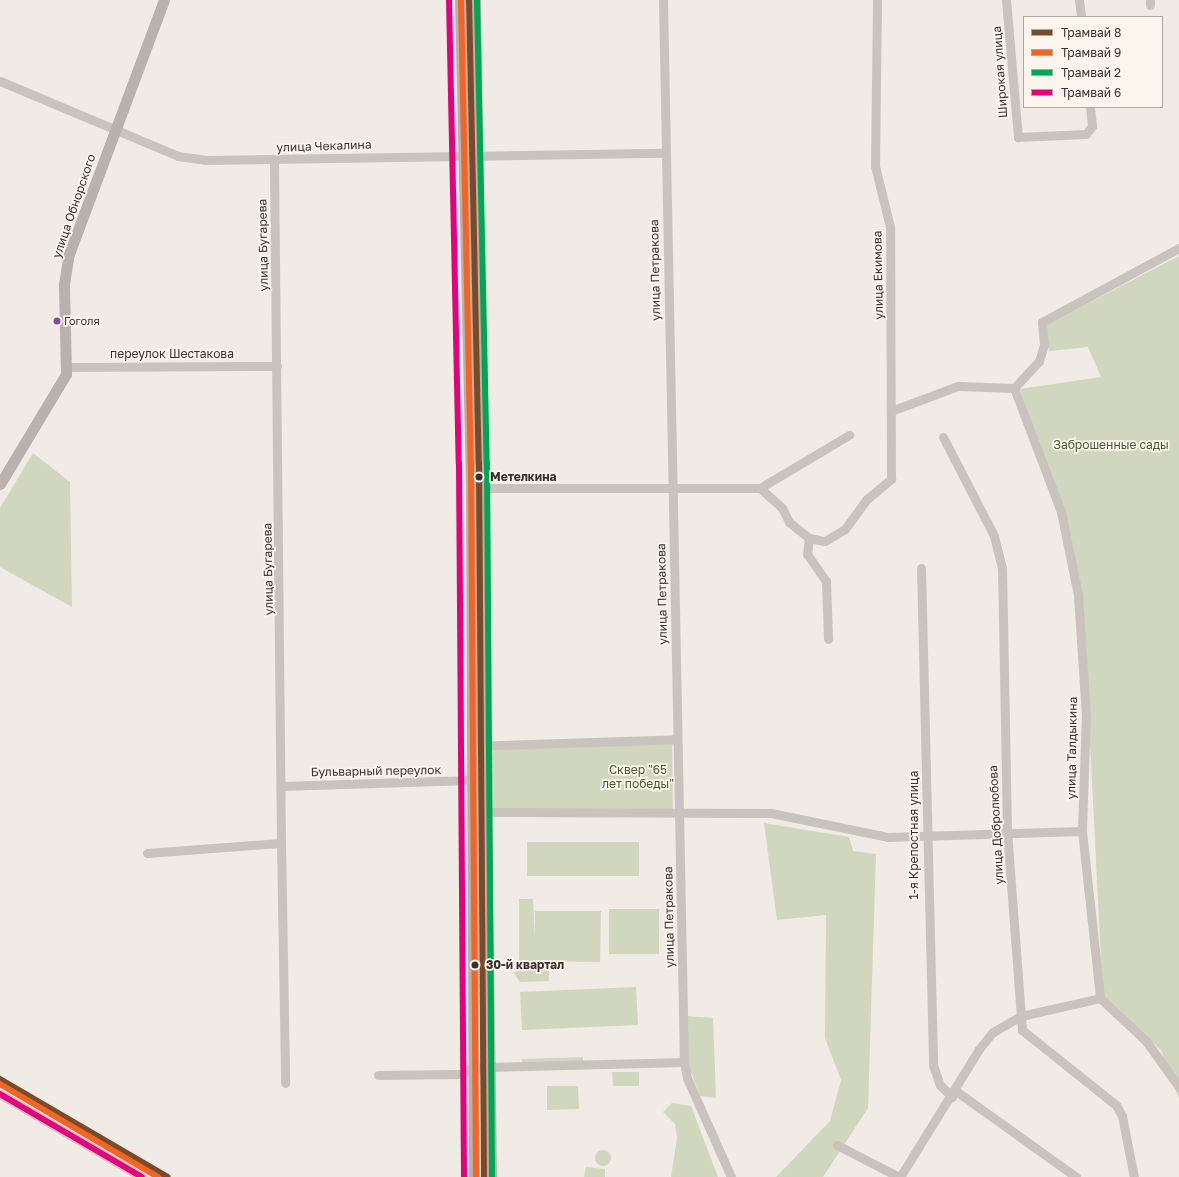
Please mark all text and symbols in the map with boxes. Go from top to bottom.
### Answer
legend [1023,16,1163,108]
text: Трамвай 8 [1061,25,1121,40]
street label: Широкая улица [990,26,1010,118]
text: Трамвай 9 [1061,45,1121,60]
text: Трамвай 2 [1061,65,1121,80]
text: Трамвай 6 [1061,85,1121,100]
street label: улица Чекалина [276,137,372,155]
street label: улица Обнорского [49,152,99,260]
street label: улица Бугарева [255,199,271,291]
street label: улица Петракова [647,219,663,321]
street label: улица Екимова [870,230,886,320]
place label: Гоголя [64,314,100,328]
marker: Гоголя [52,316,62,326]
street label: переулок Шестакова [110,347,234,361]
park label: Заброшенные сады [1053,438,1169,452]
marker: Метелкина [472,470,486,484]
place label: Метелкина [490,470,556,484]
street label: улица Бугарева [260,523,276,615]
street label: улица Петракова [654,543,670,645]
street label: улица Талдыкина [1064,697,1080,799]
street label: Бульварный переулок [311,763,441,779]
park label: Сквер "65 лет победы" [602,763,674,791]
street label: улица Добролюбова [986,765,1006,885]
street label: 1-я Крепостная улица [907,771,921,899]
street label: улица Петракова [661,866,677,968]
marker: 30-й квартал [468,958,482,972]
place label: 30-й квартал [486,958,564,972]

